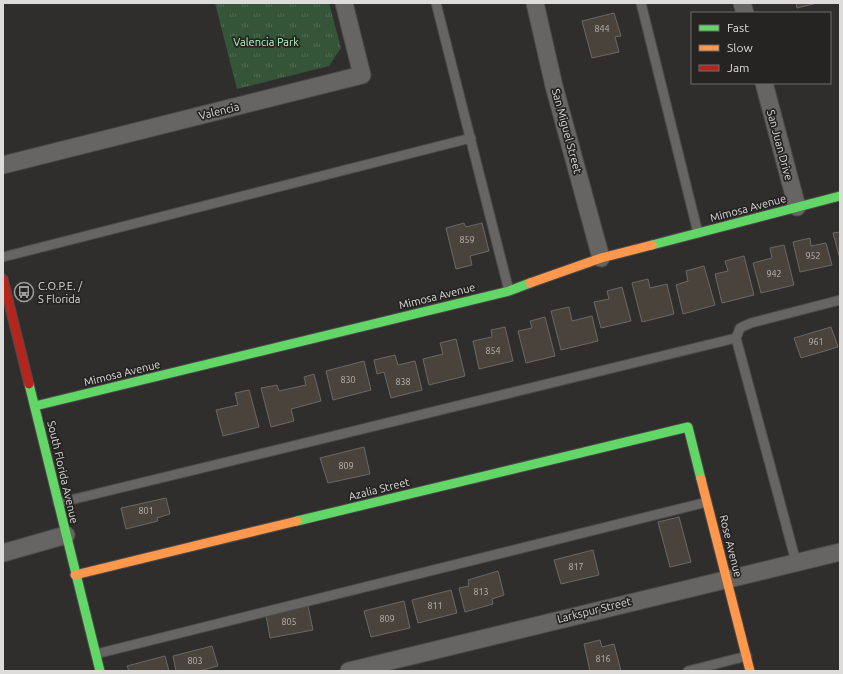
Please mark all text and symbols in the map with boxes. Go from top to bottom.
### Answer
legend [691,12,831,84]
text: Fast [727,21,749,34]
house number: 844 [594,24,610,34]
park label: Valencia Park [233,36,299,48]
text: Slow [727,41,753,54]
text: Jam [727,61,749,74]
street label: San Miguel Street [550,87,584,175]
street label: Valencia [198,100,240,122]
street label: San Juan Drive [765,108,795,182]
street label: Mimosa Avenue [709,192,787,224]
house number: 859 [459,235,475,245]
house number: 952 [805,251,821,261]
house number: 942 [766,269,782,279]
place label: C.O.P.E. / S Florida [38,280,83,305]
bus stop icon: C.O.P.E. / S Florida [13,281,35,303]
street label: Mimosa Avenue [398,281,476,311]
house number: 961 [808,337,824,347]
house number: 854 [485,346,501,356]
street label: Mimosa Avenue [83,358,161,388]
house number: 830 [340,375,356,385]
house number: 838 [395,377,411,387]
street label: South Florida Avenue [45,419,81,525]
house number: 809 [338,461,354,471]
street label: Azalia Street [347,475,411,502]
house number: 801 [138,506,154,516]
street label: Rose Avenue [717,514,745,578]
house number: 817 [568,562,584,572]
house number: 813 [473,587,489,597]
street label: Larkspur Street [556,595,633,625]
house number: 811 [427,601,443,611]
house number: 809 [379,614,395,624]
house number: 805 [281,617,297,627]
house number: 816 [595,654,611,664]
house number: 803 [187,656,203,666]

